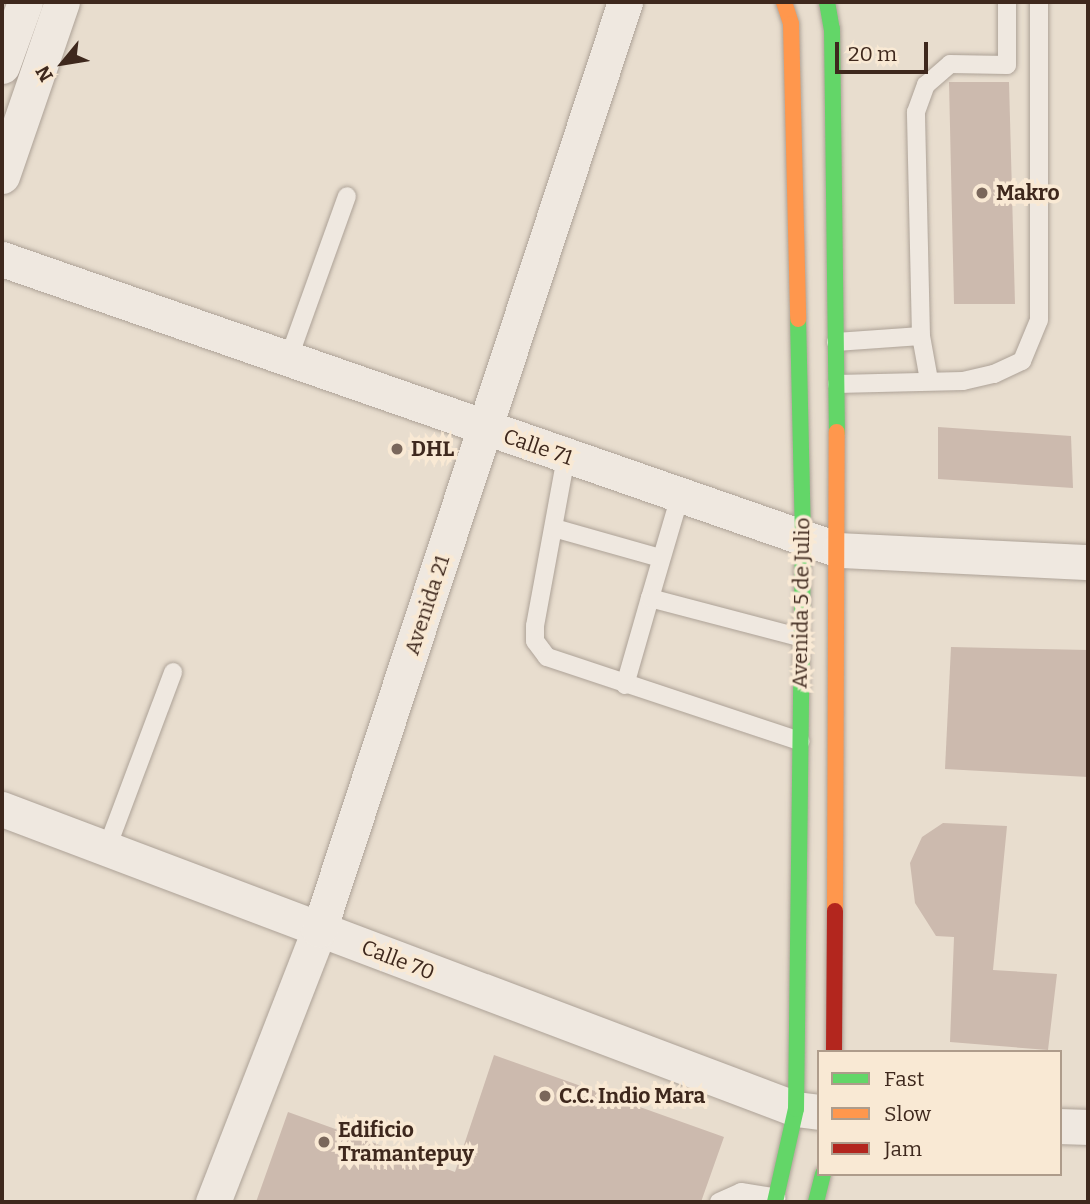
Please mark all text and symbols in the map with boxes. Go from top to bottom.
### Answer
north arrow [28,28,98,98]
scale bar [838,28,931,72]
text: 20 m [848,41,897,67]
text: N [31,62,58,86]
place label: Makro [996,180,1060,206]
marker: Makro [974,185,990,201]
street label: Calle 71 [500,423,576,471]
place label: DHL [411,436,454,462]
marker: DHL [389,441,405,457]
street label: Avenida 5 de Julio [787,517,815,689]
street label: Avenida 21 [399,552,455,658]
street label: Calle 70 [358,935,438,985]
legend [817,1050,1062,1176]
text: Fast [884,1066,924,1092]
place label: C.C. Indio Mara [559,1083,705,1109]
marker: C.C. Indio Mara [537,1088,553,1104]
text: Slow [884,1101,931,1127]
place label: Edificio Tramantepuy [338,1117,474,1167]
marker: Edificio Tramantepuy [316,1134,332,1150]
text: Jam [884,1136,922,1162]

